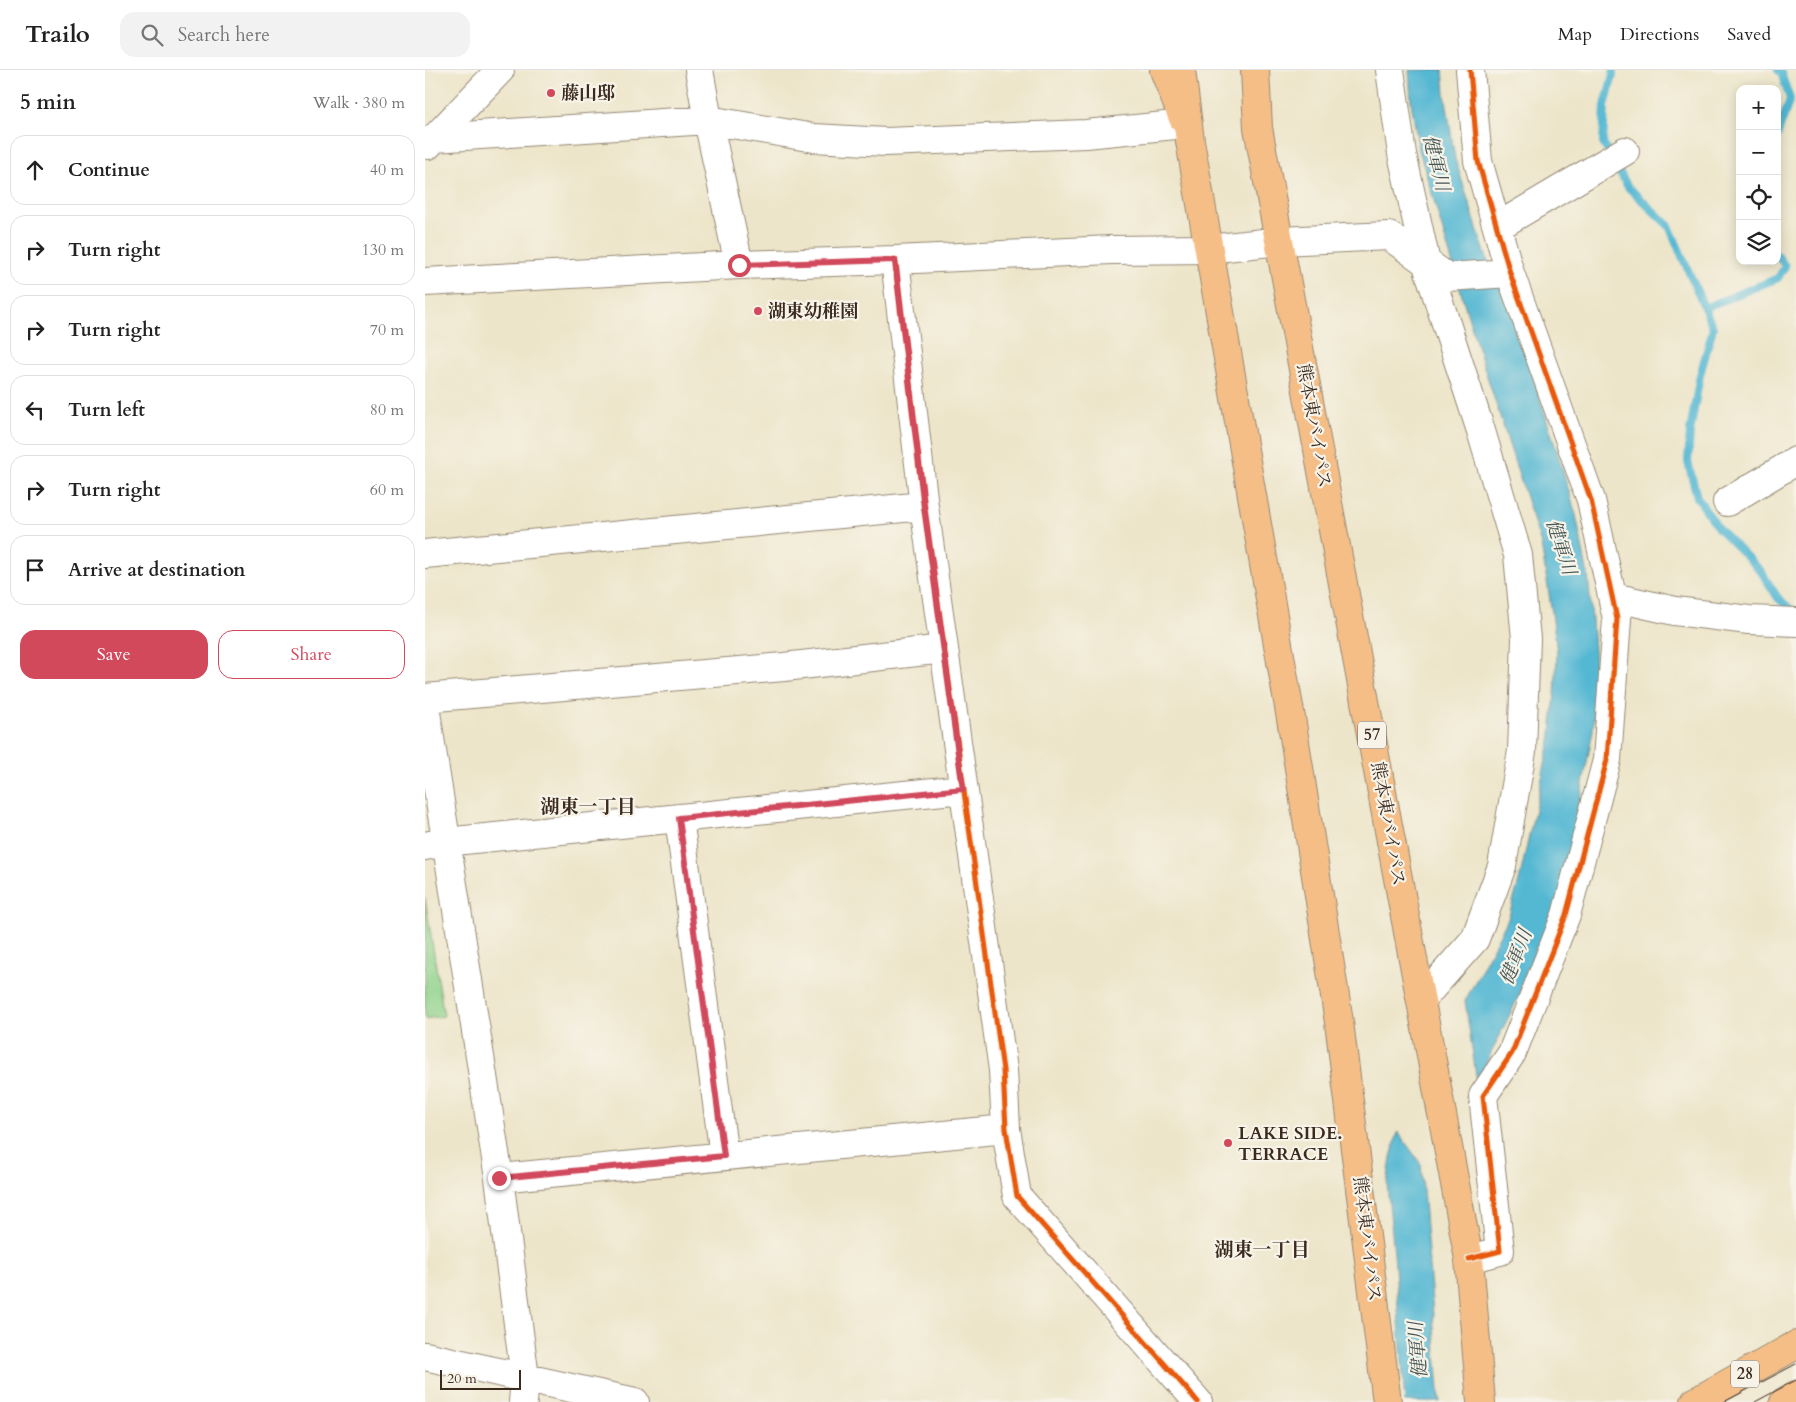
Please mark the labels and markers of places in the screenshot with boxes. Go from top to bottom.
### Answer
place label: 藤山邸 [561,81,615,106]
marker: 藤山邸 [545,87,557,99]
place label: 湖東幼稚園 [768,299,858,324]
marker: 湖東幼稚園 [752,305,764,317]
place label: LAKE SIDE. TERRACE [1238,1121,1343,1167]
marker: LAKE SIDE. TERRACE [1222,1137,1234,1149]

